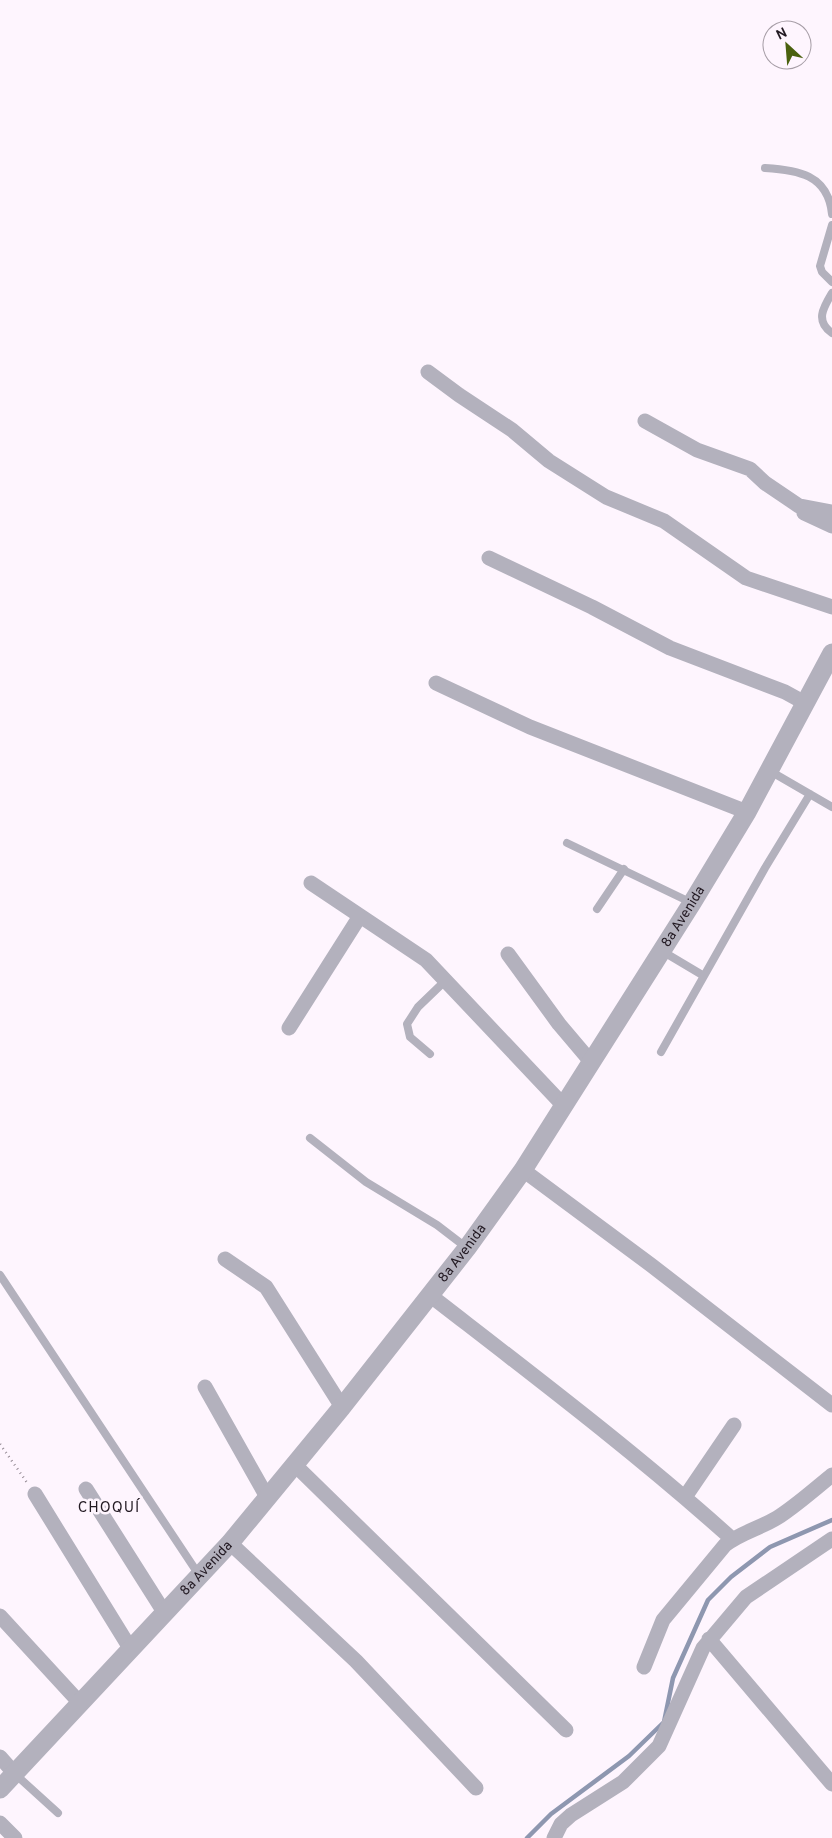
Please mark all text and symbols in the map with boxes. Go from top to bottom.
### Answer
north arrow [762,20,812,70]
text: N [774,25,790,45]
street label: 8a Avenida [658,883,709,950]
street label: 8a Avenida [435,1221,490,1286]
district label: CHOQUÍ [78,1498,141,1518]
street label: 8a Avenida [176,1537,236,1599]

